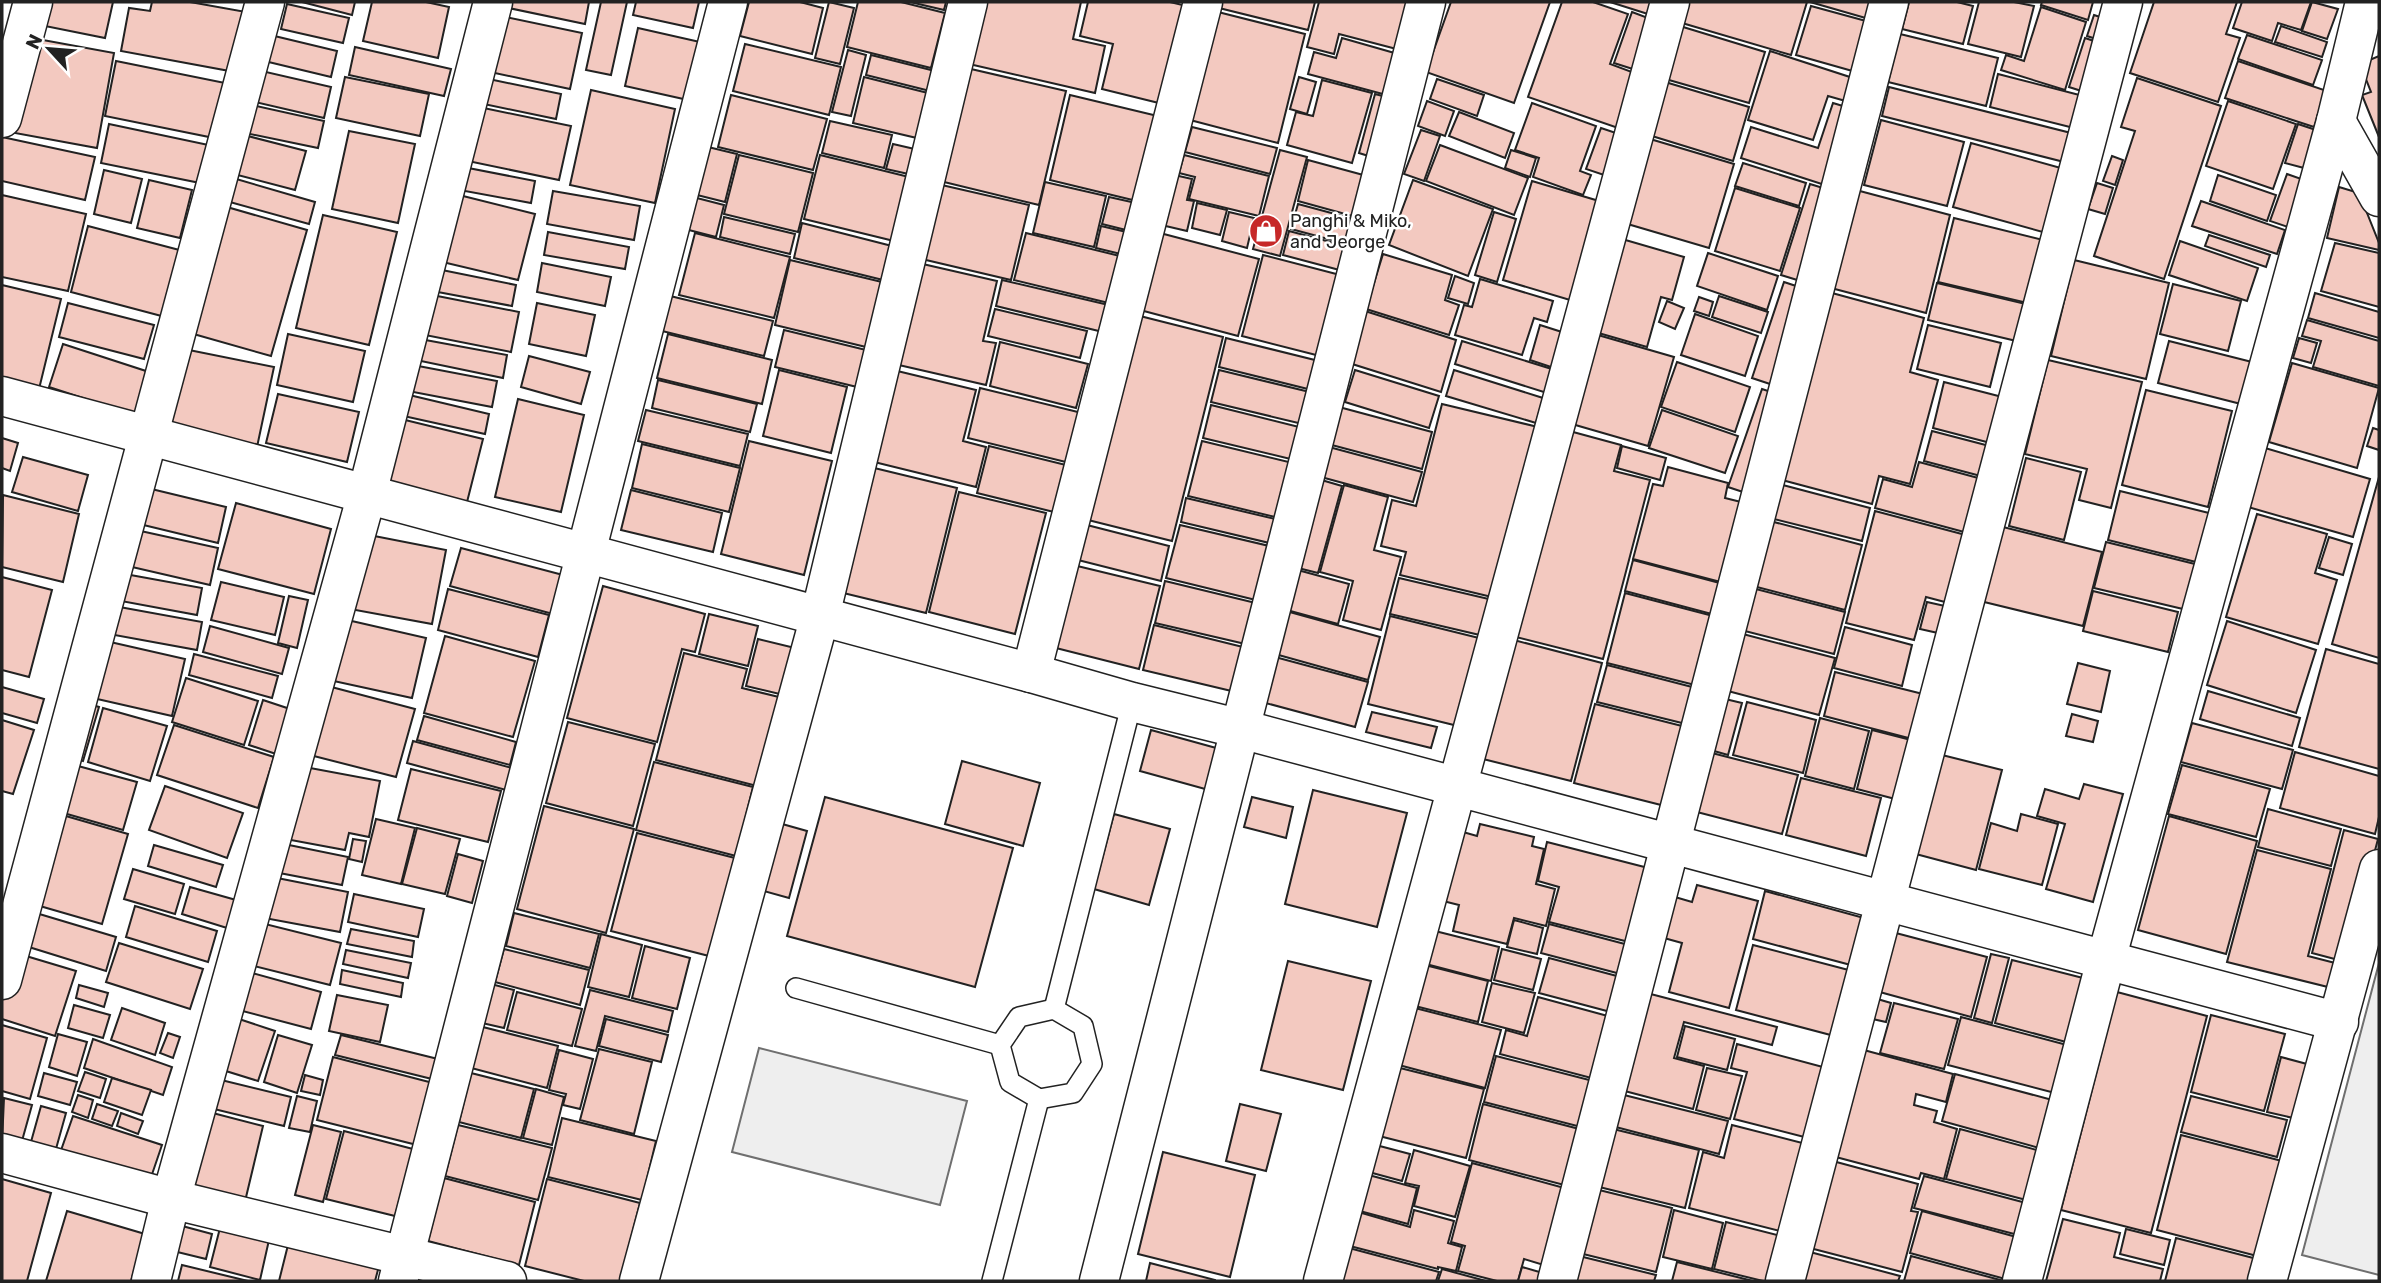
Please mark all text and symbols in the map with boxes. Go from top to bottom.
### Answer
north arrow [14,14,84,84]
text: N [21,31,48,53]
place label: Panghi & Miko, and Jeorge [1290,210,1412,253]
shop icon: Panghi & Miko, and Jeorge [1247,212,1285,250]

